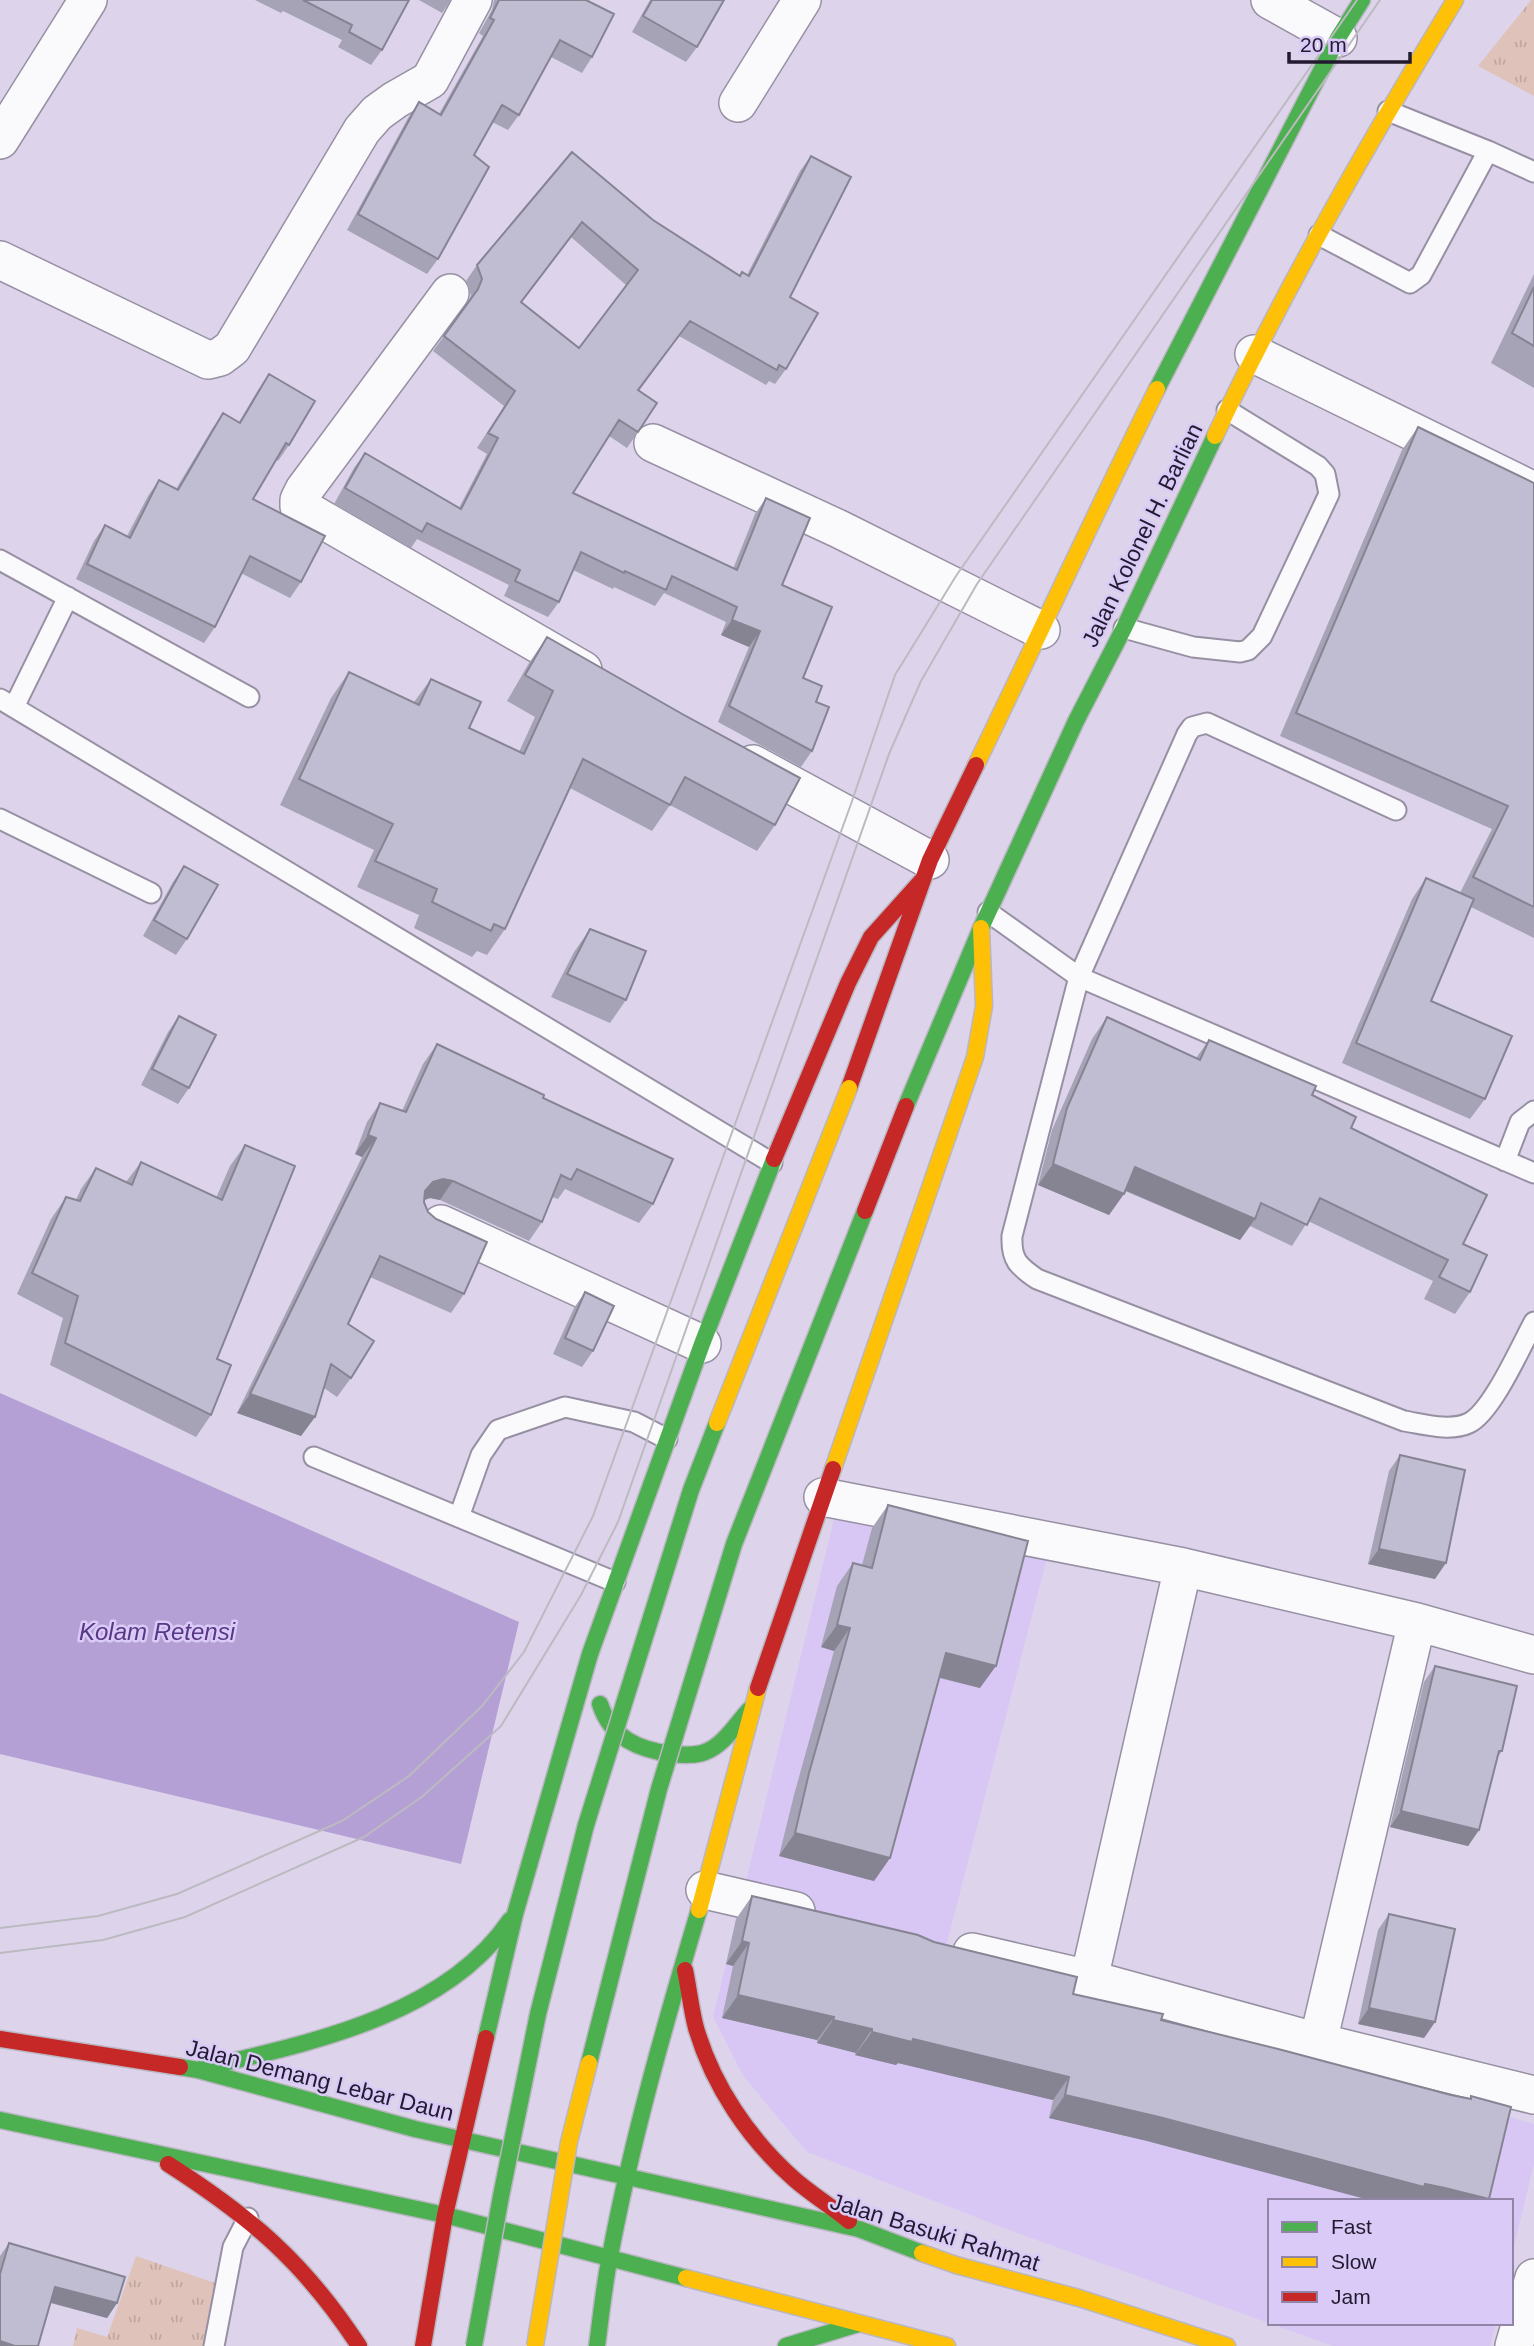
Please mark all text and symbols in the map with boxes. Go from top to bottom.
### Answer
scale bar [1289,21,1410,65]
text: 20 m [1300,33,1347,56]
street label: Jalan Kolonel H. Barlian [1077,419,1207,651]
water label: Kolam Retensi [79,1618,236,1645]
street label: Jalan Demang Lebar Daun [183,2034,457,2126]
street label: Jalan Basuki Rahmat [827,2188,1043,2276]
legend [1268,2199,1513,2325]
text: Fast [1331,2215,1372,2238]
text: Slow [1331,2250,1377,2273]
text: Jam [1331,2285,1371,2308]

